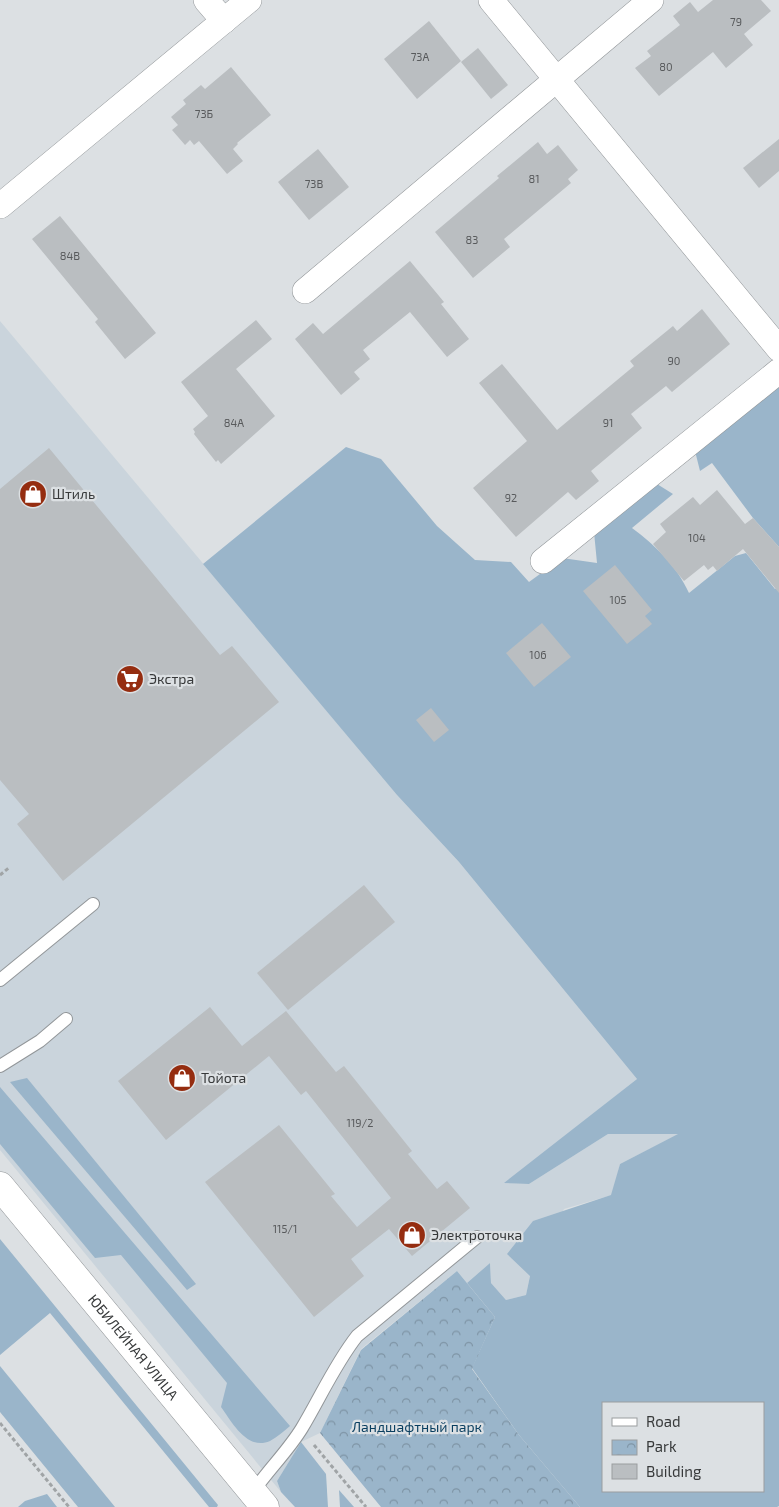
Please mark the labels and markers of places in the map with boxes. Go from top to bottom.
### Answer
shop icon: Штиль [18,479,48,509]
place label: Штиль [52,485,95,502]
supermarket icon: Экстра [115,664,145,694]
place label: Экстра [149,670,194,687]
shop icon: Тойота [167,1063,197,1093]
place label: Тойота [201,1069,246,1086]
shop icon: Электроточка [397,1220,427,1250]
place label: Электроточка [431,1226,522,1243]

